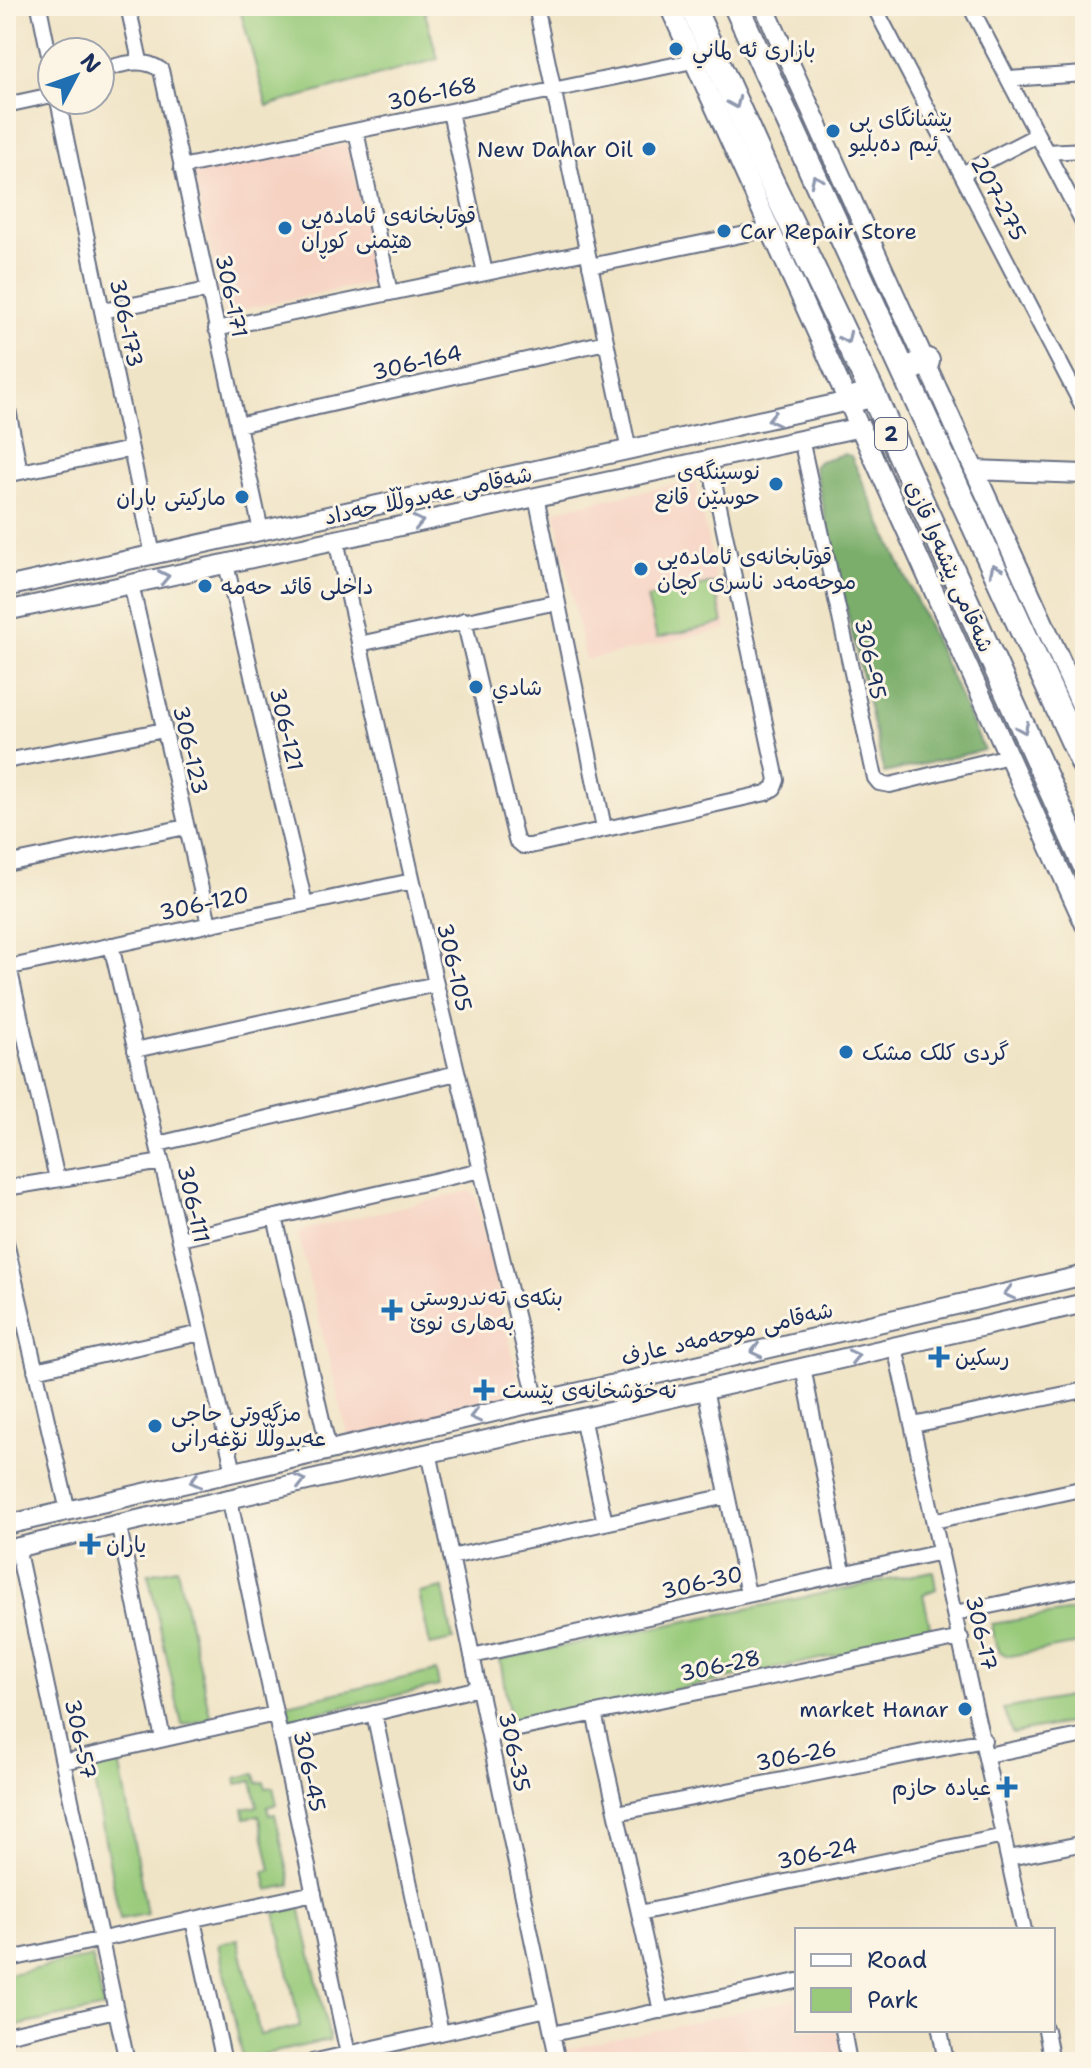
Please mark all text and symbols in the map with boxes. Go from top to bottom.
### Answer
place label: بازارى ئه لماني [692,35,816,69]
north arrow [36,36,116,116]
marker: بازارى ئه لماني [667,40,685,58]
text: N [74,47,107,79]
street label: 306-168 [385,70,480,117]
one-way arrow [726,95,742,109]
place label: پێشانگای بی ئیم دەبڵیو [848,104,952,160]
marker: پێشانگای بی ئیم دەبڵیو [824,122,842,140]
place label: New Dahar Oil [477,135,633,164]
marker: New Dahar Oil [640,140,658,158]
street label: 207-275 [964,151,1033,246]
one-way arrow [810,174,826,188]
place label: قوتابخانەی ئامادەیی هێمنی کوڕان [301,201,476,259]
place label: Car Repair Store [740,217,917,246]
marker: قوتابخانەی ئامادەیی هێمنی کوڕان [276,219,294,237]
marker: Car Repair Store [715,222,733,240]
street label: 306-171 [209,252,254,340]
street label: 306-173 [103,276,150,370]
one-way arrow [836,330,852,344]
street label: 306-164 [369,338,465,387]
one-way arrow [767,409,781,426]
road number: 2 [875,418,907,450]
street label: شەقامی عەبدوڵڵا حەداد [321,457,535,532]
place label: نوسینگەی حوسێن قانع [655,457,760,513]
marker: نوسینگەی حوسێن قانع [767,475,785,493]
street label: شەقامی پێشەوا قازی [899,476,1001,657]
place label: ماركيتى باران [116,483,226,512]
marker: ماركيتى باران [233,488,251,506]
one-way arrow [411,514,425,531]
place label: قوتابخانەی ئامادەیی موحەمەد ناسری کچان [657,542,856,596]
marker: قوتابخانەی ئامادەیی موحەمەد ناسری کچان [632,560,650,578]
one-way arrow [989,562,1005,577]
one-way arrow [157,569,171,586]
place label: داخلی قائد حەمە [221,572,373,601]
marker: داخلی قائد حەمە [196,577,214,595]
street label: 306-95 [848,616,893,702]
place label: شادي [492,673,542,704]
marker: شادي [467,678,485,696]
street label: 306-121 [263,685,310,773]
street label: 306-123 [166,703,215,797]
one-way arrow [1014,719,1030,734]
street label: 306-120 [157,880,252,927]
street label: 306-105 [430,920,479,1014]
place label: گردی کلک مشک [862,1038,1009,1067]
marker: گردی کلک مشک [837,1043,855,1061]
street label: 306-111 [171,1163,216,1246]
place label: بنکەی تەندروستی بەهاری نوێ [410,1283,563,1337]
one-way arrow [1003,1284,1016,1301]
street label: شەقامی موحەمەد عارف [618,1295,836,1372]
marker: بنکەی تەندروستی بەهاری نوێ [381,1299,403,1321]
one-way arrow [749,1342,763,1359]
place label: رسکین [955,1343,1010,1372]
one-way arrow [847,1348,860,1365]
marker: رسکین [930,1348,948,1366]
place label: نەخۆشخانەی پێست [502,1376,677,1405]
marker: نەخۆشخانەی پێست [473,1379,495,1401]
place label: مزگەوتی حاجی عەبدوڵڵا نۆغەرانی [171,1399,326,1453]
one-way arrow [469,1407,483,1424]
marker: مزگەوتی حاجی عەبدوڵڵا نۆغەرانی [146,1417,164,1435]
one-way arrow [188,1472,202,1489]
one-way arrow [293,1473,306,1490]
place label: یاران [106,1530,146,1559]
marker: یاران [81,1535,99,1553]
street label: 306-30 [659,1559,746,1606]
street label: 306-17 [959,1593,1004,1673]
street label: 306-28 [677,1643,763,1688]
place label: market Hanar [799,1695,949,1724]
street label: 306-57 [58,1697,103,1782]
marker: market Hanar [956,1700,974,1718]
street label: 306-35 [492,1710,537,1794]
street label: 306-45 [287,1728,332,1814]
street label: 306-26 [753,1733,839,1778]
place label: عياده حازم [892,1773,991,1804]
marker: عياده حازم [998,1778,1016,1796]
street label: 306-24 [774,1831,860,1876]
legend [795,1928,1055,2032]
text: Road [867,1944,927,1976]
text: Park [867,1984,919,2016]

